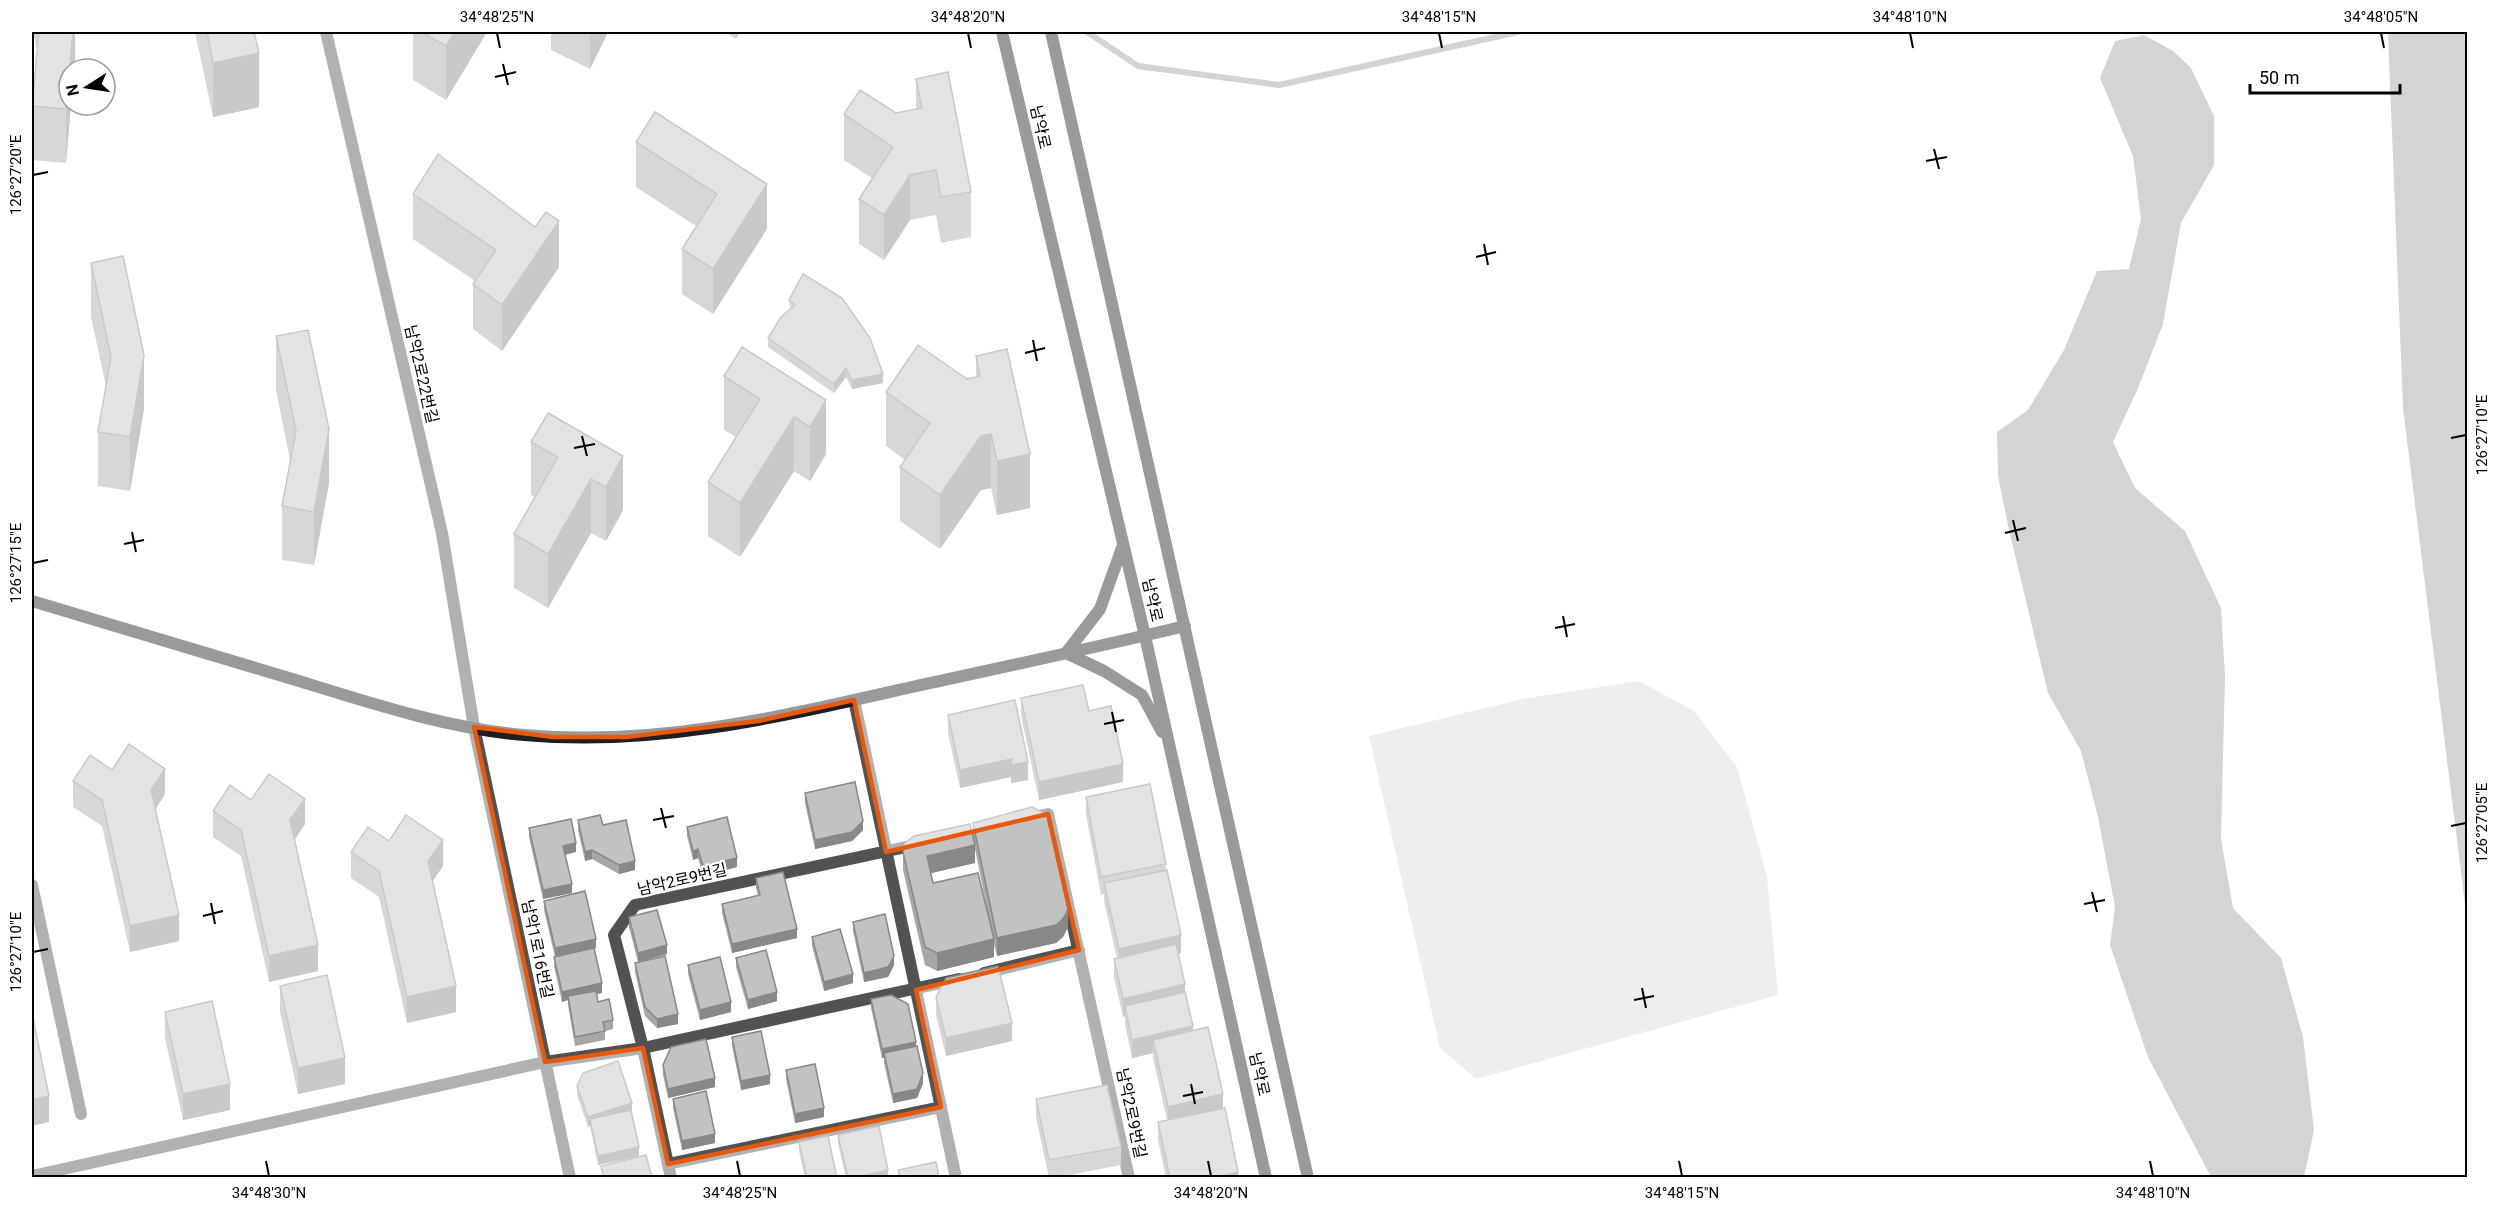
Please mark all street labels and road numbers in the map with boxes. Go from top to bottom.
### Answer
street label: 남악로 [1026,103,1055,151]
street label: 남악2로22번길 [401,323,442,425]
street label: 남악로 [1138,576,1167,624]
street label: 남악2로9번길 [635,860,729,899]
street label: 남악1로16번길 [518,898,557,1000]
street label: 남악로 [1245,1050,1274,1098]
street label: 남악2로9번길 [1113,1066,1150,1160]

